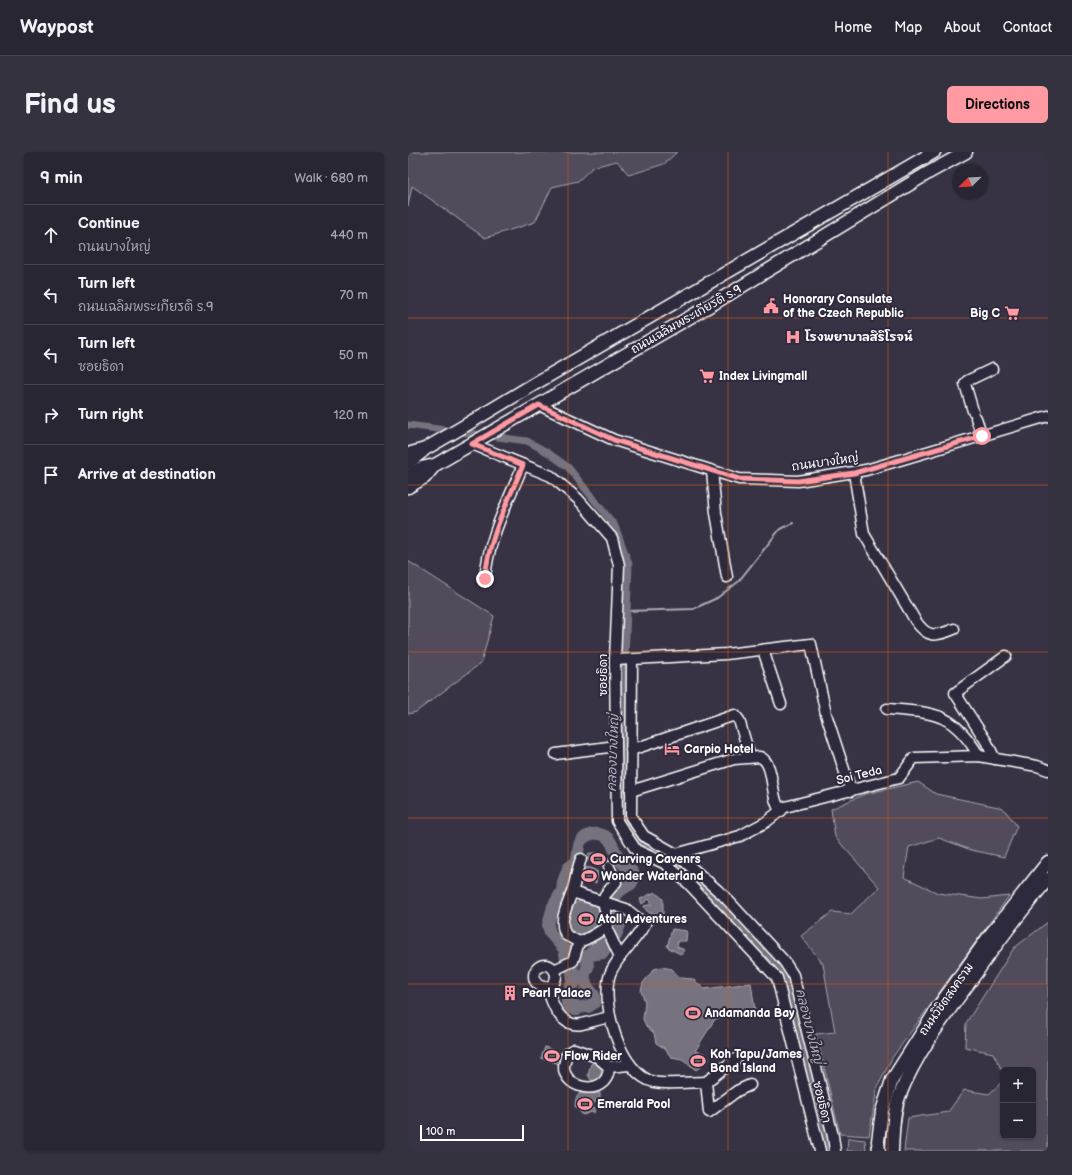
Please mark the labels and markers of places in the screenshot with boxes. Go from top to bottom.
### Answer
place label: Honorary Consulate of the Czech Republic [783,292,904,321]
public building icon: Honorary Consulate of the Czech Republic [762,297,780,315]
supermarket icon: Big C [1003,304,1021,322]
place label: Big C [970,306,1000,321]
hospital icon: โรงพยาบาลสิริโรจน์ [784,328,802,346]
place label: โรงพยาบาลสิริโรจน์ [804,329,913,345]
supermarket icon: Index Livingmall [698,367,716,385]
place label: Index Livingmall [719,369,807,384]
hotel icon: Carpio Hotel [663,740,681,758]
place label: Carpio Hotel [684,742,754,757]
sports icon: Curving Cavenrs [589,850,607,868]
place label: Curving Cavenrs [610,852,701,867]
sports icon: Wonder Waterland [580,867,598,885]
place label: Wonder Waterland [601,869,703,884]
sports icon: Atoll Adventures [577,910,595,928]
place label: Atoll Adventures [597,912,687,927]
building icon: Pearl Palace [501,984,519,1002]
place label: Pearl Palace [522,986,591,1001]
sports icon: Andamanda Bay [684,1004,702,1022]
place label: Andamanda Bay [704,1006,795,1021]
sports icon: Flow Rider [543,1047,561,1065]
place label: Koh Tapu/James Bond Island [710,1047,802,1076]
place label: Flow Rider [564,1049,622,1064]
sports icon: Koh Tapu/James Bond Island [689,1052,707,1070]
sports icon: Emerald Pool [576,1095,594,1113]
place label: Emerald Pool [597,1097,670,1112]

